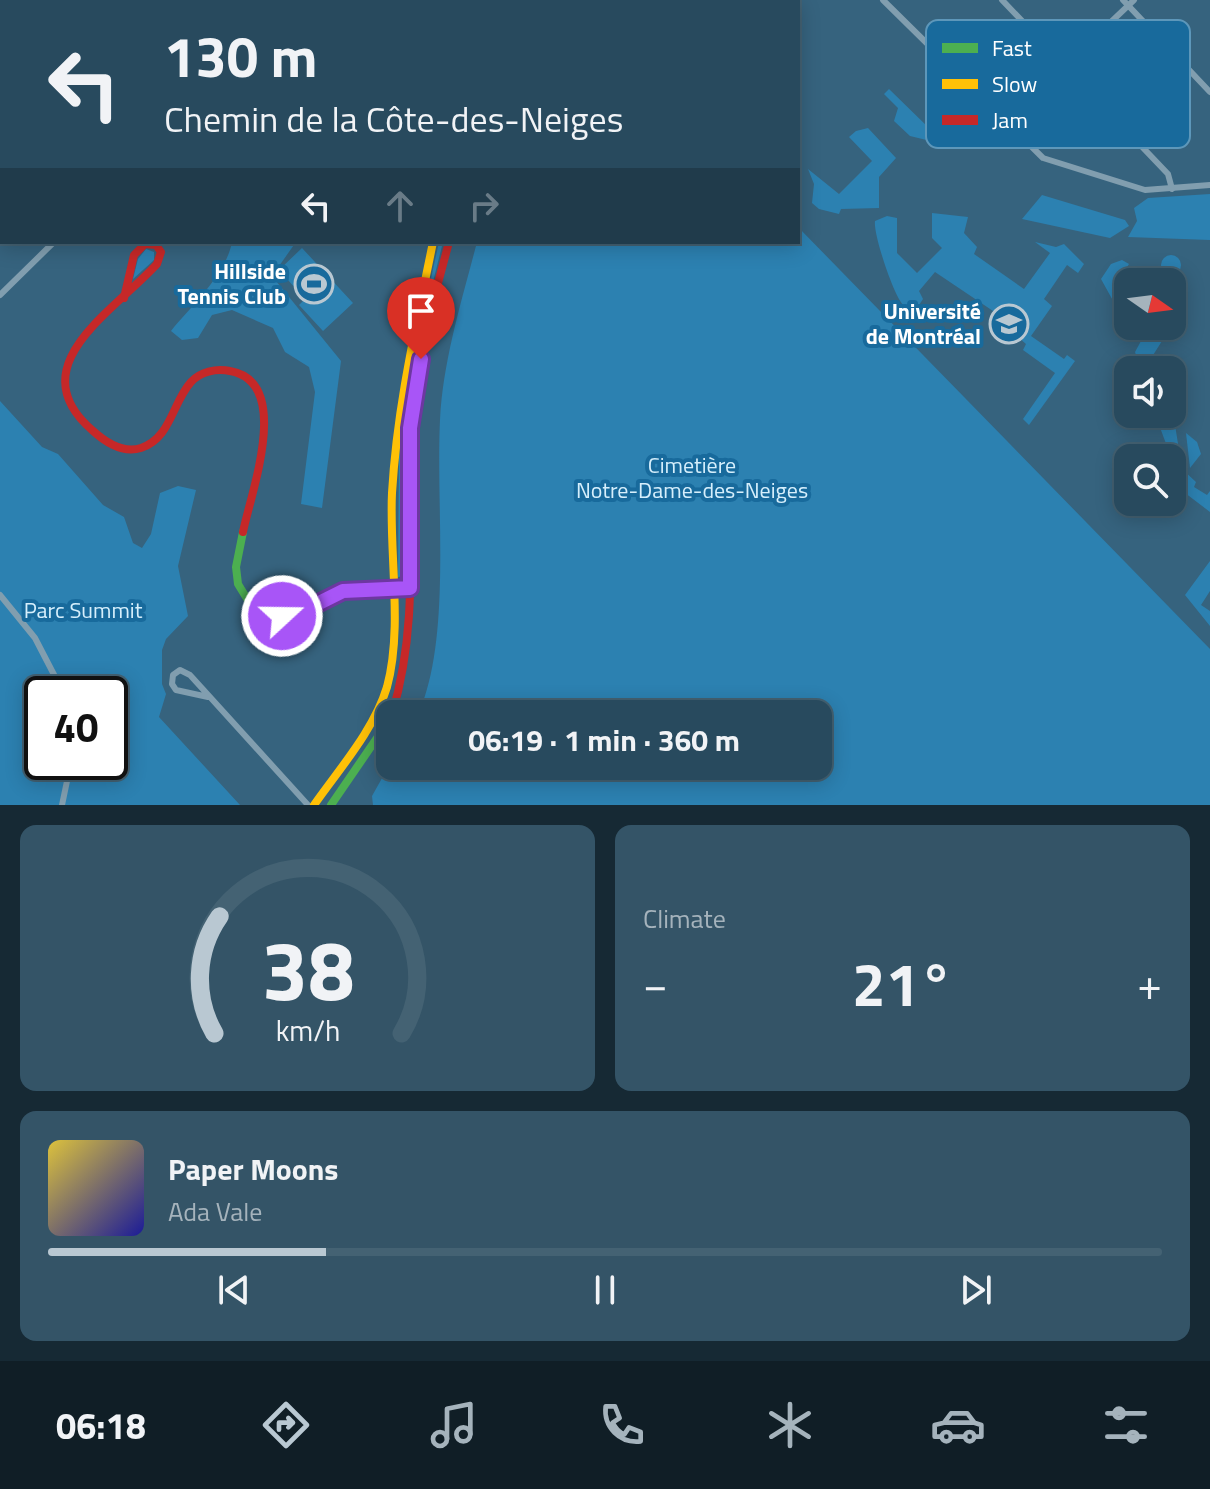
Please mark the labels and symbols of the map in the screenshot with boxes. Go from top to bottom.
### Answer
legend [926,20,1190,148]
text: Fast [992,31,1032,65]
text: Slow [992,67,1038,101]
text: Jam [992,103,1028,137]
place label: Hillside Tennis Club [177,254,286,313]
sports icon: Hillside Tennis Club [293,263,335,305]
north arrow [1114,268,1186,340]
pin [387,277,455,359]
place label: Université de Montréal [866,294,981,353]
school or university icon: Université de Montréal [988,303,1030,345]
park label: Cimetière Notre-Dame-des-Neiges [576,448,808,507]
position arrow [240,574,324,658]
park label: Parc Summit [24,593,143,627]
speed limit sign: 40 [24,676,128,780]

